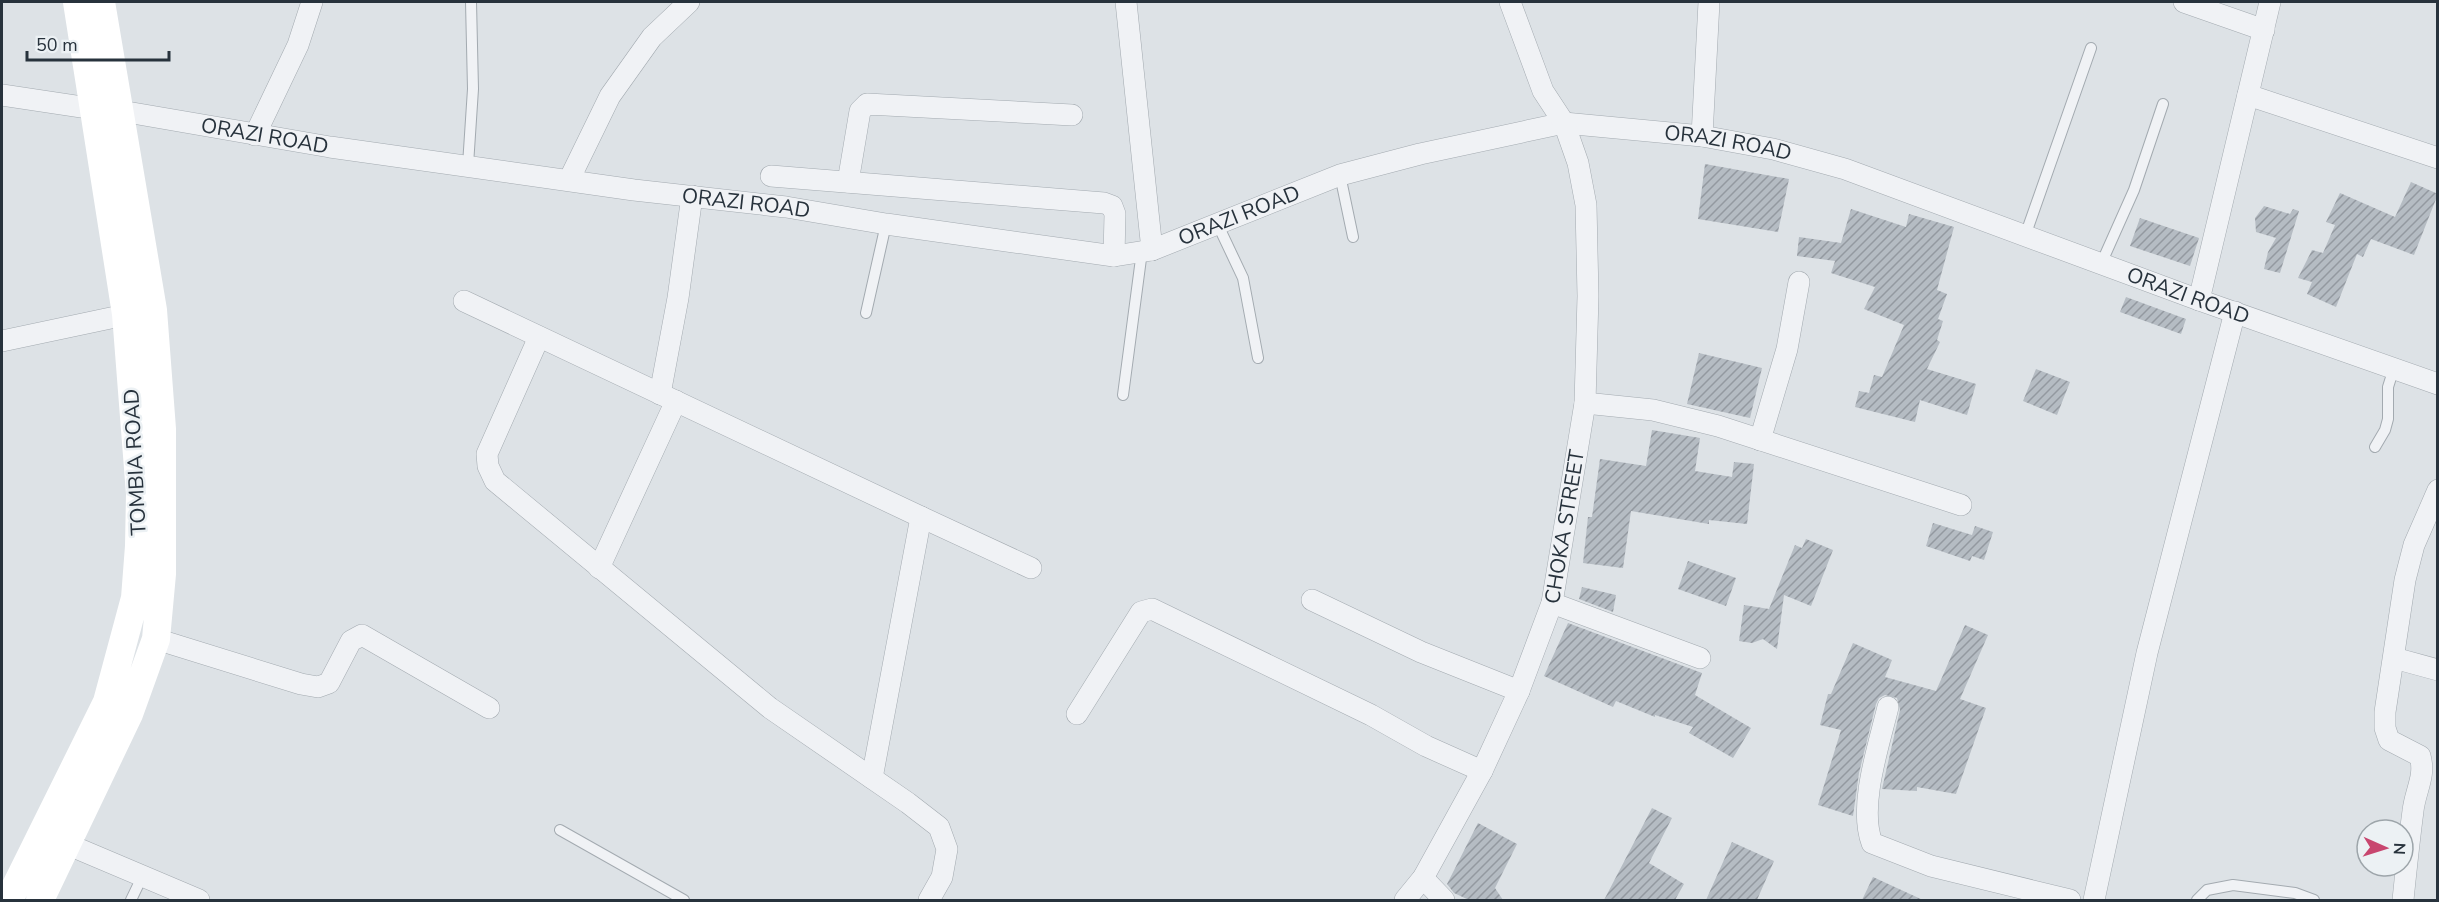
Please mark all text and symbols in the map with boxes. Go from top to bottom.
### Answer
scale bar [27,24,170,62]
text: 50 m [36,33,78,57]
street label: ORAZI ROAD [199,111,331,161]
street label: ORAZI ROAD [1663,119,1795,168]
street label: ORAZI ROAD [1174,178,1304,252]
street label: ORAZI ROAD [680,181,812,225]
street label: ORAZI ROAD [2123,260,2253,331]
street label: TOMBIA ROAD [117,388,153,536]
street label: CHOKA STREET [1538,447,1591,606]
north arrow [2355,818,2415,878]
text: N [2388,842,2410,855]

